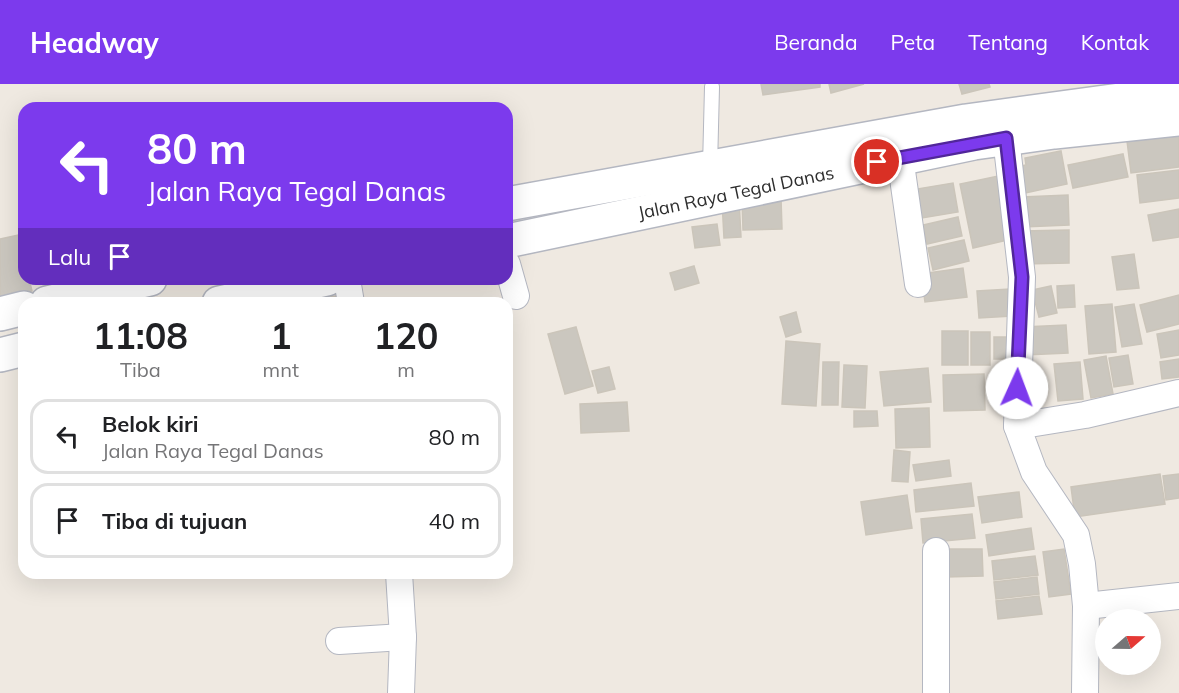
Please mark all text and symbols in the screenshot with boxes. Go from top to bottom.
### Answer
text: Headway [30,25,159,60]
text: Beranda [774,29,858,55]
text: Peta [891,29,935,55]
text: Tentang [968,29,1048,55]
text: Kontak [1081,29,1149,55]
text: 80 m [147,122,247,175]
icon: left [48,126,126,204]
pin [851,136,902,187]
icon: arrive [860,145,893,178]
street label: Jalan Raya Tegal Danas [636,161,836,224]
text: Jalan Raya Tegal Danas [147,174,446,208]
icon: arrive [103,240,136,273]
text: Lalu [48,243,91,271]
text: 11:08 [93,313,188,358]
text: 1 [270,313,292,358]
text: 120 [374,313,438,358]
position arrow [985,356,1049,420]
text: Tiba [120,357,161,382]
text: mnt [263,357,299,382]
text: m [397,357,415,382]
text: Belok kiri [102,410,198,438]
icon: left [51,420,84,453]
text: 80 m [429,423,480,451]
text: Jalan Raya Tegal Danas [102,438,324,463]
icon: arrive [51,504,84,537]
text: Tiba di tujuan [102,507,247,535]
text: 40 m [429,507,480,535]
north arrow [1095,609,1161,675]
map controls [1095,609,1161,675]

